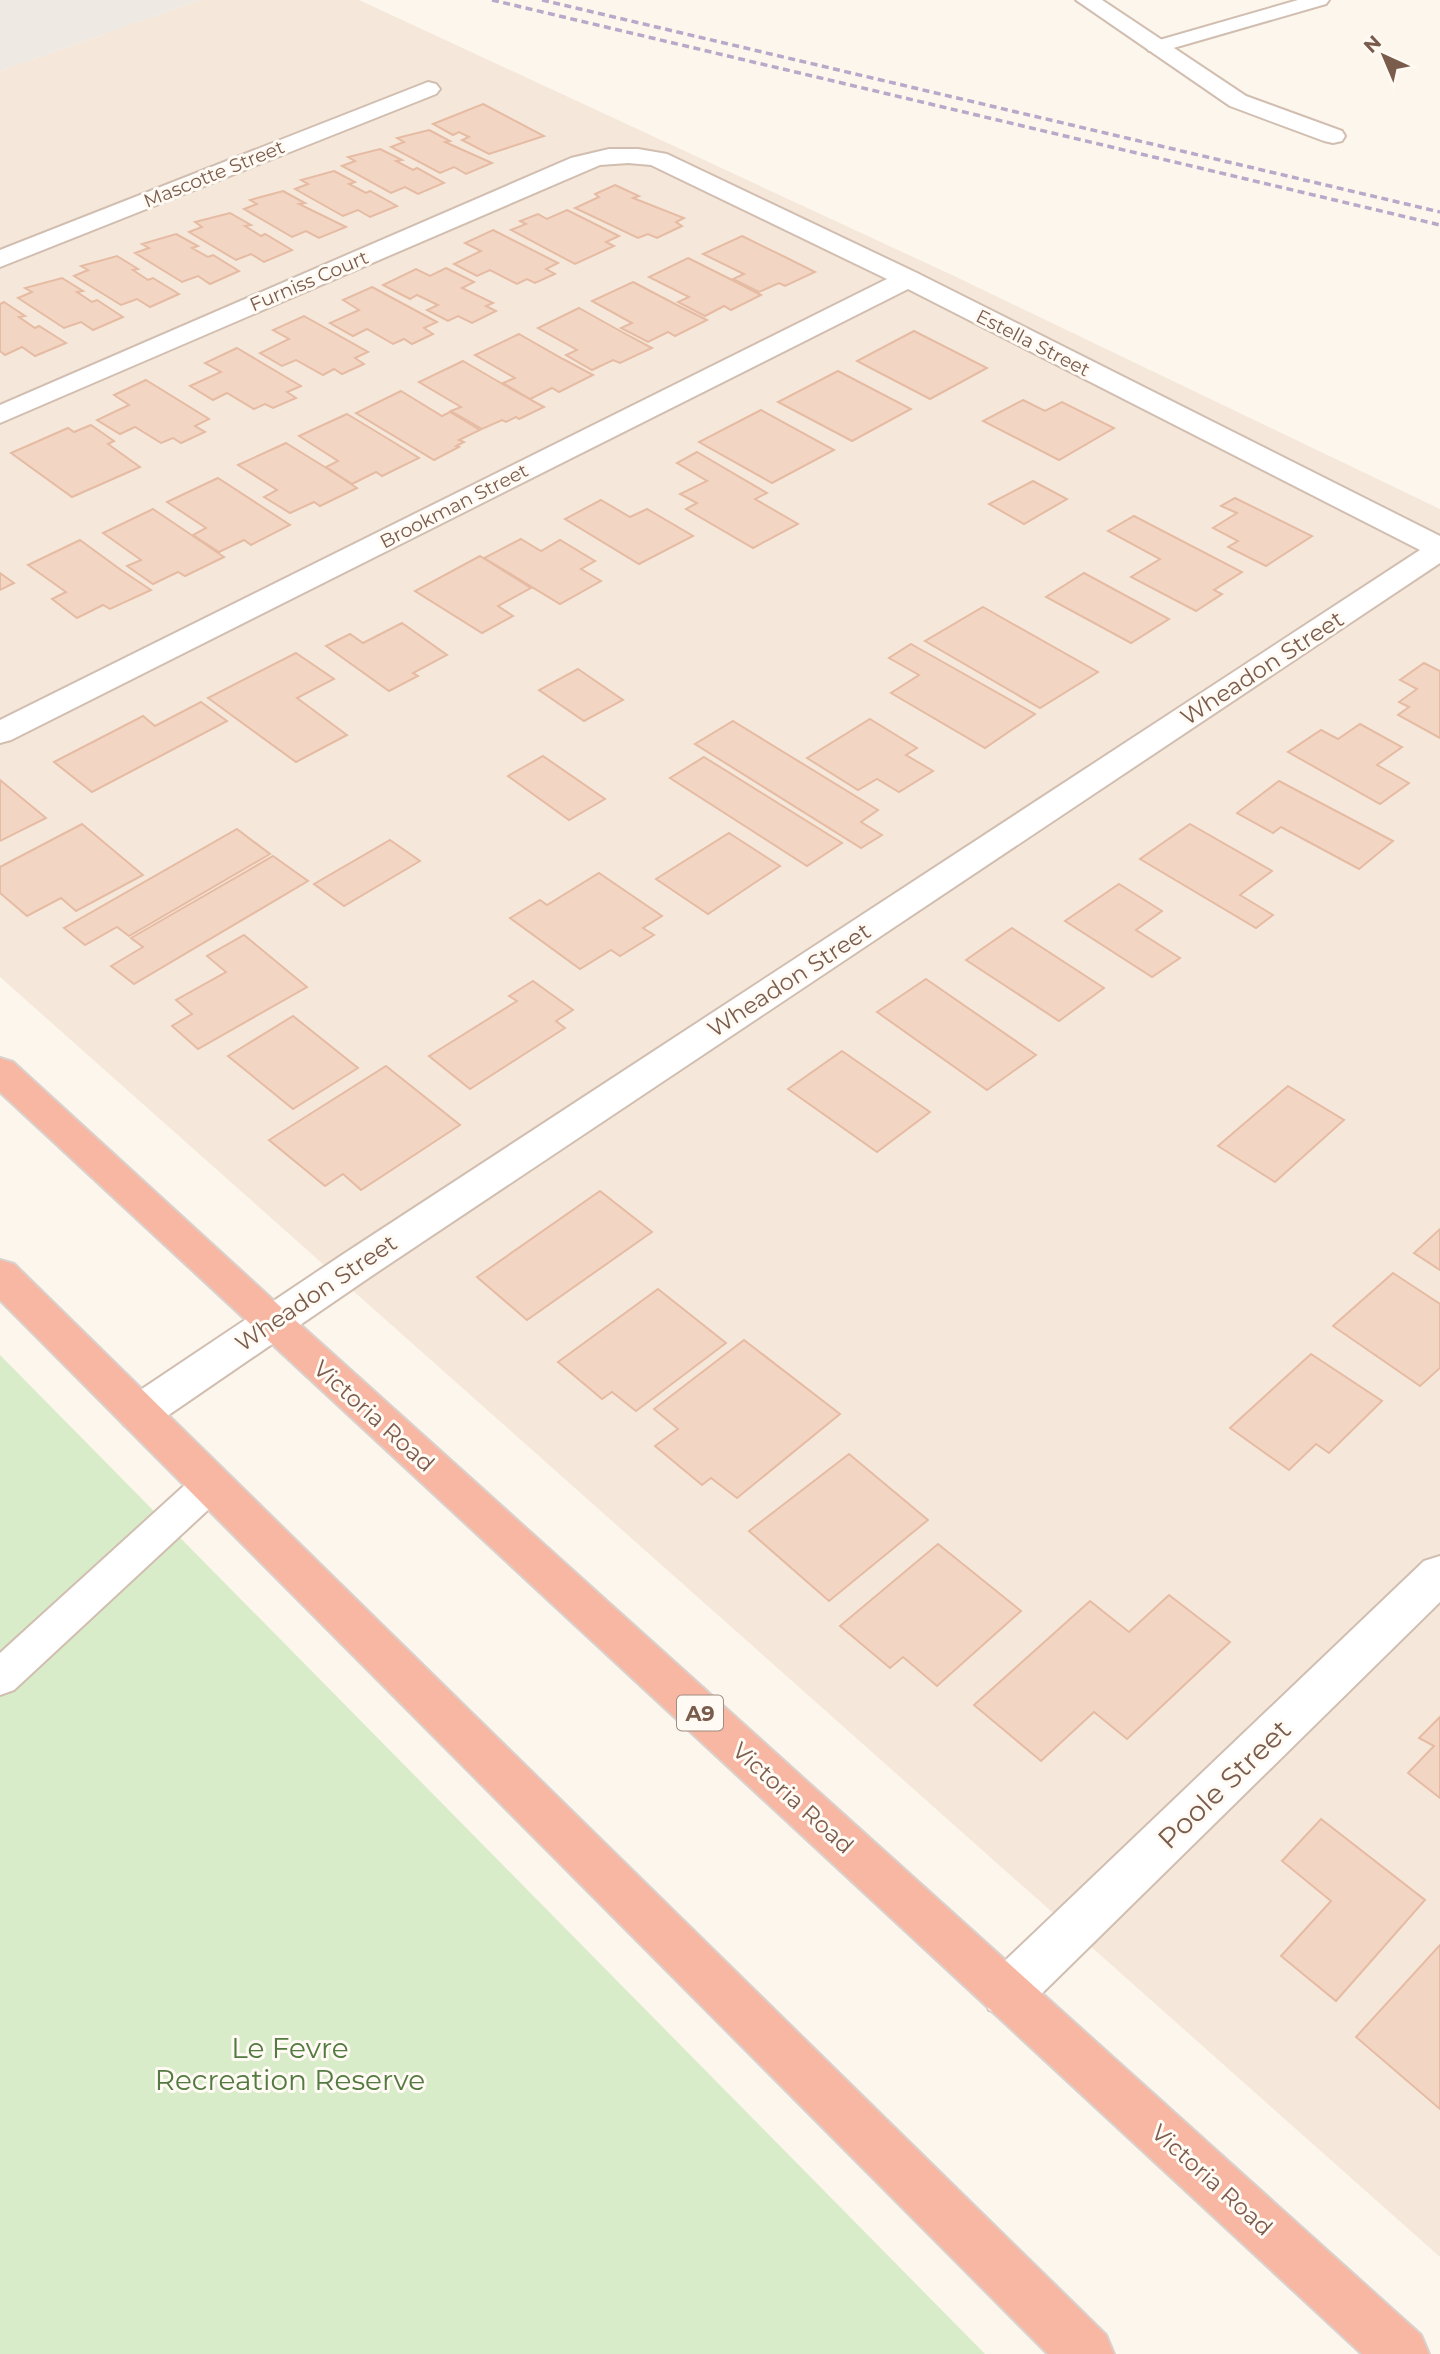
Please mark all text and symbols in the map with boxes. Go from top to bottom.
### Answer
north arrow [1349,21,1419,91]
text: N [1359,31,1386,58]
street label: Mascotte Street [140,135,288,213]
street label: Furniss Court [246,246,372,316]
street label: Estella Street [972,304,1094,382]
street label: Brookman Street [376,459,532,553]
street label: Wheadon Street [1175,605,1349,731]
street label: Wheadon Street [702,917,876,1043]
street label: Wheadon Street [230,1229,402,1357]
street label: Victoria Road [308,1354,440,1478]
road number: A9 [677,1696,723,1730]
street label: Poole Street [1151,1712,1297,1856]
street label: Victoria Road [727,1736,859,1860]
park label: Le Fevre Recreation Reserve [155,2031,425,2097]
street label: Victoria Road [1146,2118,1278,2242]

